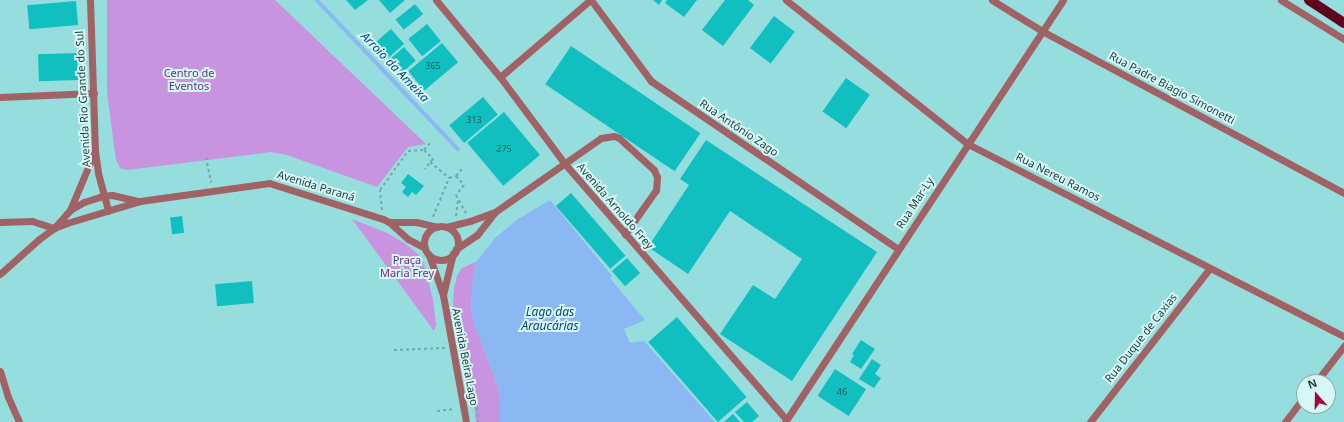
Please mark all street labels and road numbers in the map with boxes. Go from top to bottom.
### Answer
street label: Avenida Rio Grande do Sul [73,30,93,168]
street label: Rua Padre Biagio Simonetti [1107,49,1237,127]
street label: Rua Antônio Zago [697,97,781,159]
street label: Rua Nereu Ramos [1014,150,1102,204]
street label: Avenida Arnoldo Frey [574,160,656,252]
street label: Avenida Paraná [276,168,356,204]
street label: Rua Mar-Ly [894,175,936,231]
street label: Rua Duque de Caxias [1102,291,1180,385]
street label: Avenida Beira Lago [449,307,481,407]

